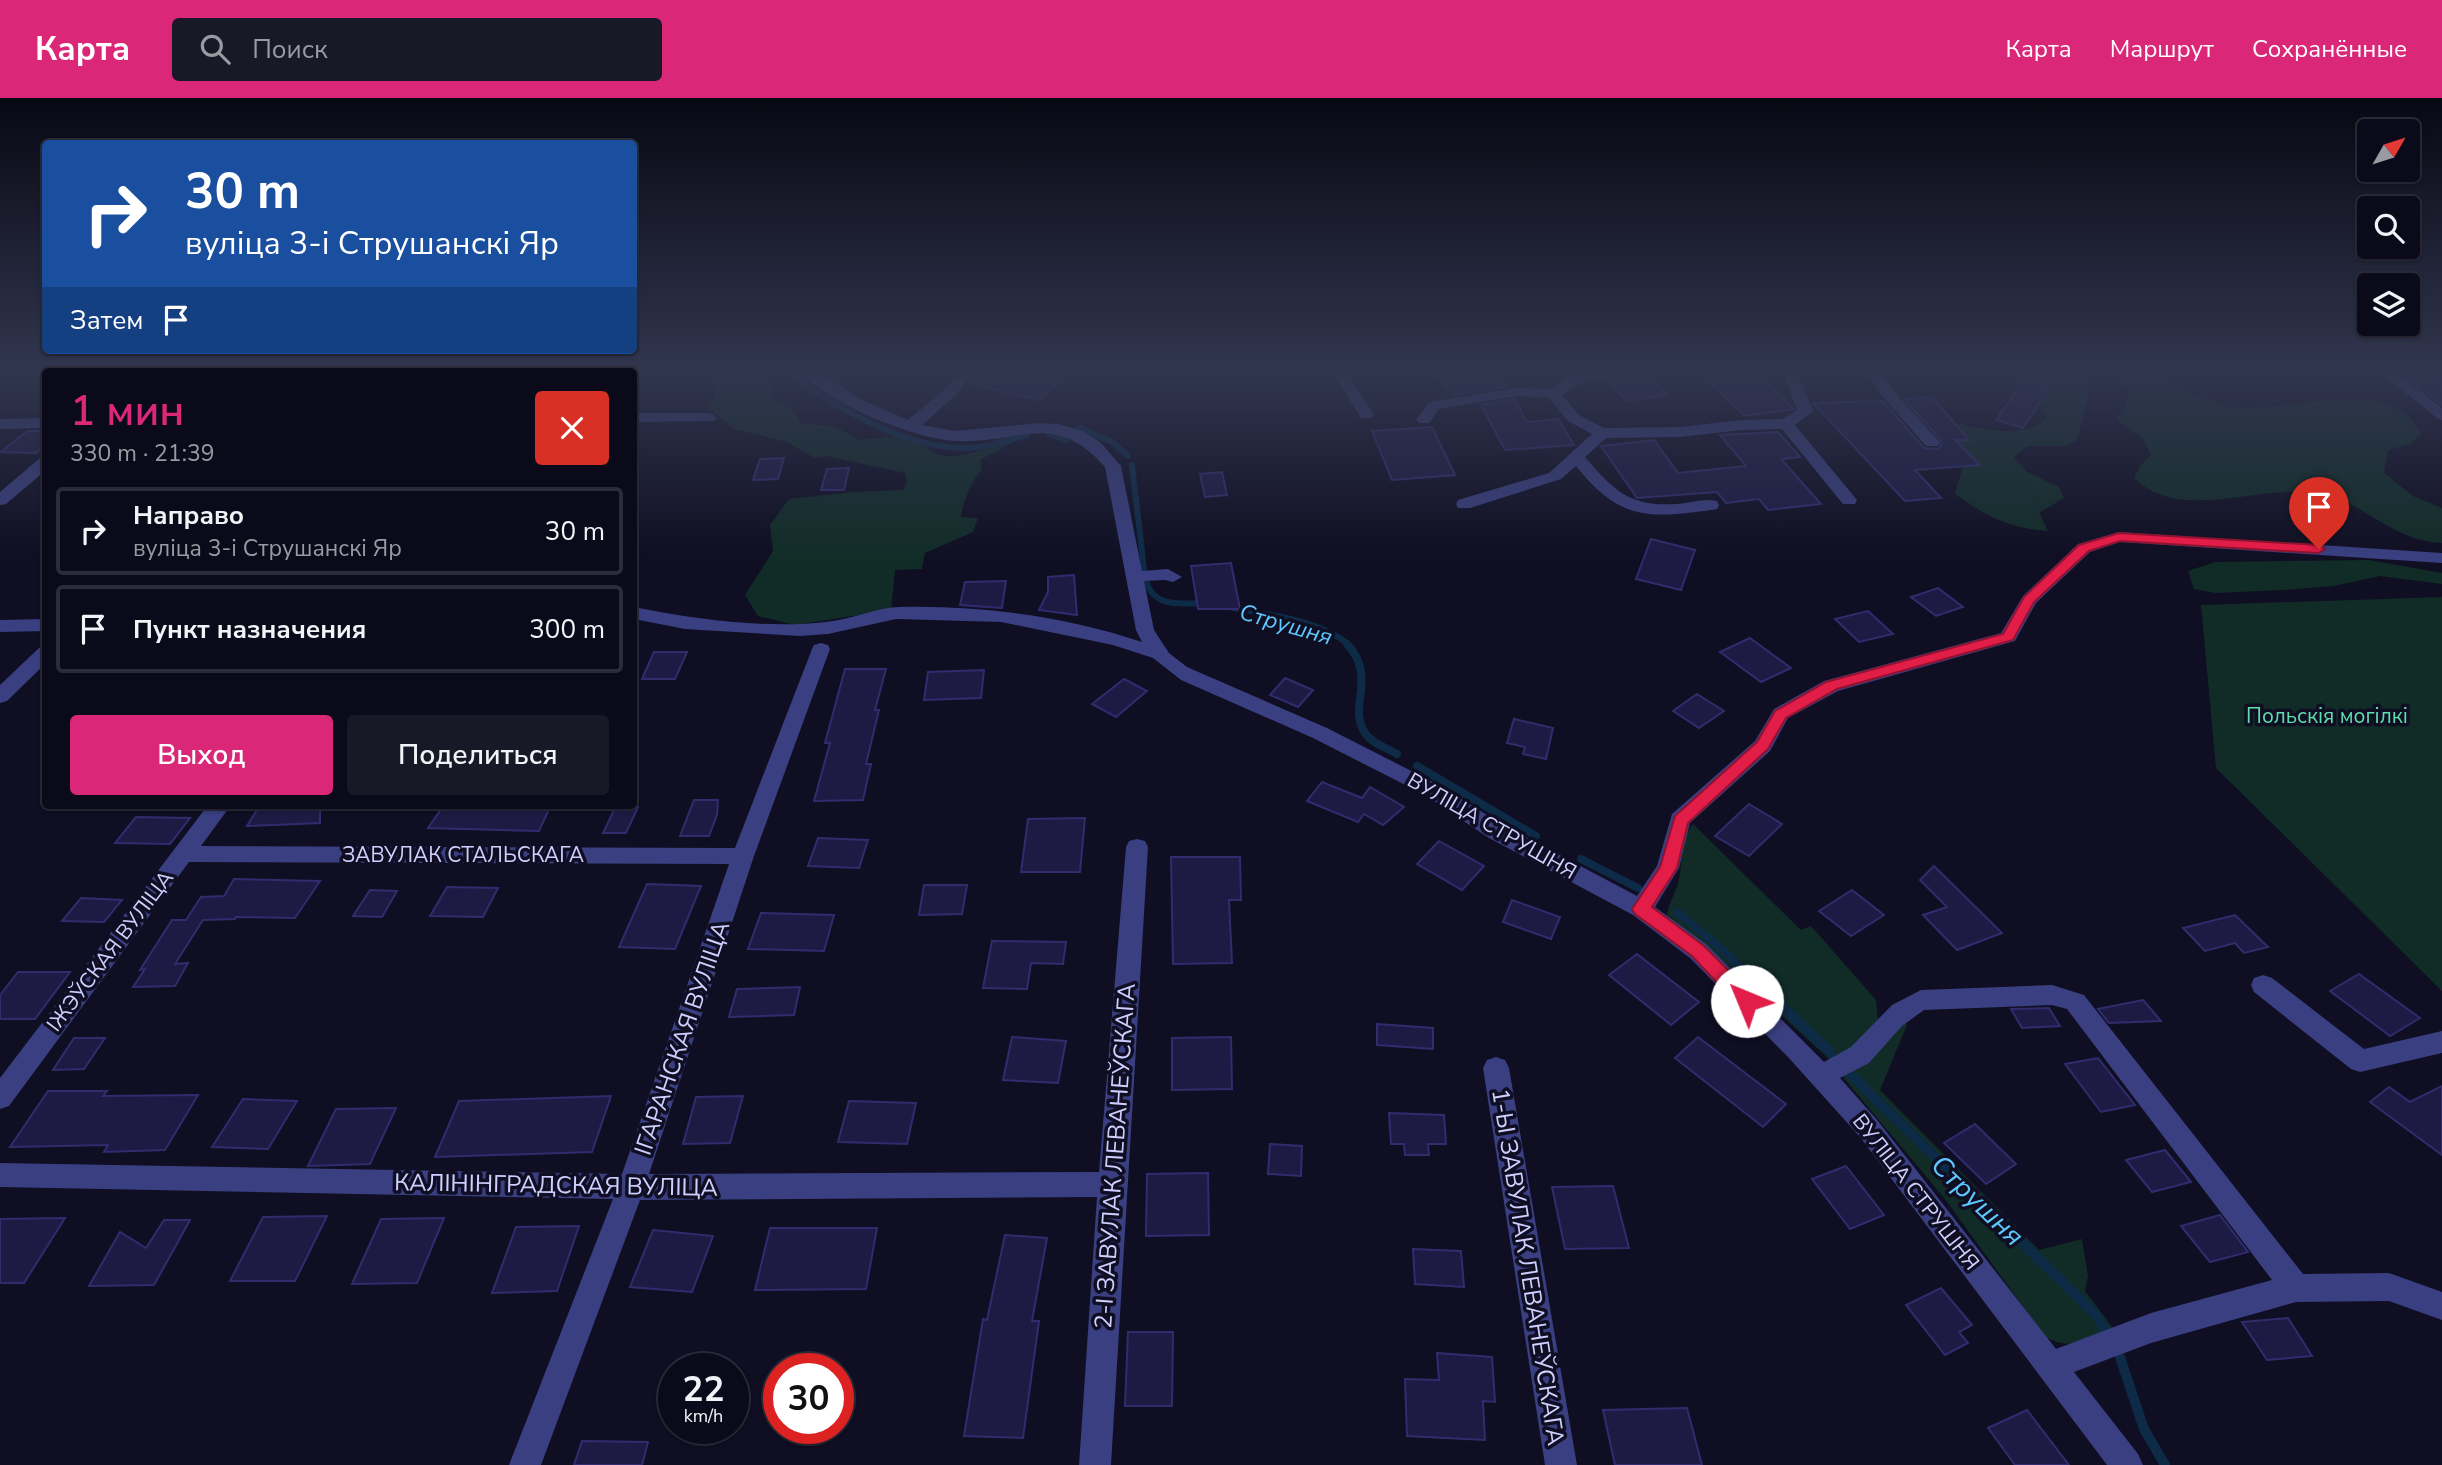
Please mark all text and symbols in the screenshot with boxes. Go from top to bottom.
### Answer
search box [172,18,662,81]
text: Карта [35,27,130,72]
icon: search [196,30,234,68]
text: Поиск [252,32,328,67]
text: Карта [2006,33,2072,65]
text: Маршрут [2110,33,2214,65]
text: Сохранённые [2252,33,2407,65]
north arrow [2357,119,2420,182]
map controls [2357,119,2420,336]
text: 30 m [185,158,300,225]
icon: right [70,168,161,259]
button: search [2357,196,2420,259]
text: вуліца 3-і Струшанскі Яр [185,222,559,265]
button: layers [2357,273,2420,336]
icon: arrive [157,301,195,339]
text: Затем [70,303,143,338]
text: 1 мин [70,383,184,440]
button: close [535,391,609,465]
text: 330 m · 21:39 [70,438,215,469]
pin [2289,477,2349,549]
icon: arrive [2300,488,2338,526]
text: Направо [133,498,244,533]
icon: right [74,512,112,550]
text: 30 m [545,514,605,549]
text: вуліца 3-і Струшанскі Яр [133,533,402,564]
water label: Струшня [1236,596,1336,653]
icon: arrive [74,610,112,648]
text: Пункт назначения [133,612,366,647]
text: 300 m [529,612,605,647]
park label: Польскія могілкі [2246,702,2408,730]
button: Выход [70,715,333,795]
button: Поделиться [347,715,609,795]
street label: ВУЛІЦА СТРУШНЯ [1402,766,1582,886]
street label: ЗАВУЛАК СТАЛЬСКАГА [342,841,584,869]
street label: ІЖЭЎСКАЯ ВУЛІЦА [40,865,180,1037]
street label: ІГАРАНСКАЯ ВУЛІЦА [627,916,737,1159]
position arrow [1710,964,1784,1038]
street label: 2-І ЗАВУЛАК ЛЕВАНЕЎСКАГА [1087,982,1143,1330]
street label: 1-Ы ЗАВУЛАК ЛЕВАНЕЎСКАГА [1484,1086,1572,1448]
street label: ВУЛІЦА СТРУШНЯ [1846,1108,1986,1276]
water label: Струшня [1922,1147,2032,1255]
street label: КАЛІНІНГРАДСКАЯ ВУЛІЦА [394,1166,719,1204]
speed limit sign: 30 [763,1353,854,1444]
text: 22 [682,1366,725,1413]
text: km/h [684,1404,723,1428]

